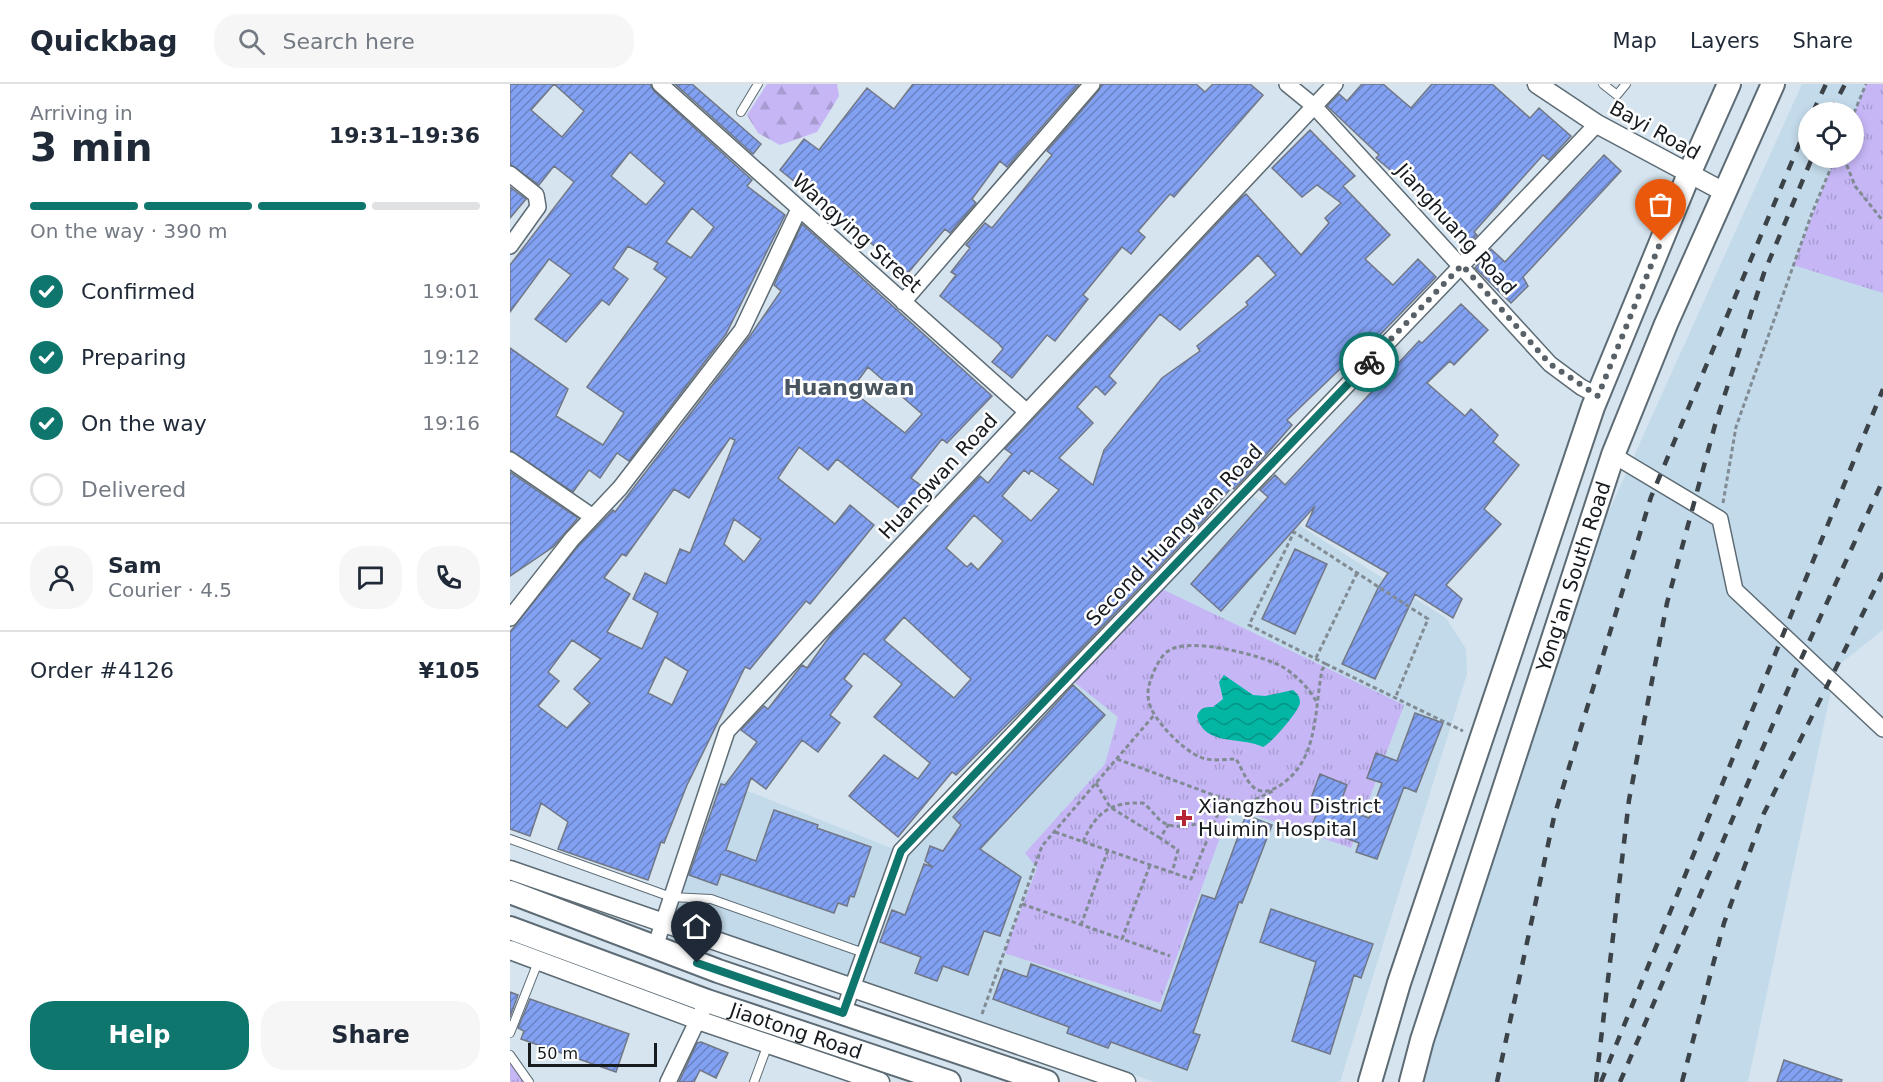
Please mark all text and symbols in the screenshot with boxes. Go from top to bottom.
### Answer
search box [214,14,634,68]
text: Quickbag [30,25,178,58]
icon: search [235,25,268,58]
text: Search here [283,29,415,54]
text: Map [1613,29,1657,53]
text: Layers [1690,29,1759,53]
text: Share [1792,29,1853,53]
street label: Bayi Road [1605,95,1705,165]
text: Arriving in [30,101,133,125]
map controls [1798,102,1864,168]
button: locate [1798,102,1864,168]
text: 19:31–19:36 [329,123,480,148]
text: 3 min [30,125,152,170]
street label: Jianghuang Road [1389,157,1521,300]
street label: Wangying Street [787,169,927,298]
pin [1635,179,1686,241]
icon: bag [1644,188,1677,221]
text: On the way · 390 m [30,219,228,243]
icon: check [30,275,63,308]
text: Confirmed [81,279,195,304]
text: 19:01 [422,279,480,303]
courier [1339,332,1399,392]
icon: check [30,341,63,374]
text: Preparing [81,345,187,370]
text: 19:12 [422,345,480,369]
icon: bike [1353,346,1386,379]
district label: Huangwan [783,375,915,400]
icon: check [30,407,63,440]
street label: Huangwan Road [874,408,1002,544]
text: On the way [81,411,207,436]
text: 19:16 [422,411,480,435]
street label: Second Huangwan Road [1081,439,1267,631]
text: Delivered [81,477,186,502]
street label: Yong'an South Road [1531,478,1616,676]
button: person [30,546,93,609]
button: chat [339,546,402,609]
button: phone [417,546,480,609]
text: Sam [108,553,162,578]
text: Courier · 4.5 [108,578,232,602]
text: Order #4126 [30,658,174,683]
text: ¥105 [419,658,480,683]
place label: Xiangzhou District Huimin Hospital [1198,794,1381,841]
marker: Xiangzhou District Huimin Hospital [1175,809,1193,827]
pin [671,901,722,963]
icon: home [680,910,713,943]
street label: Jiaotong Road [725,997,865,1064]
button: Help [30,1001,249,1070]
button: Share [261,1001,480,1070]
scale bar [528,1040,657,1068]
text: 50 m [537,1044,578,1063]

